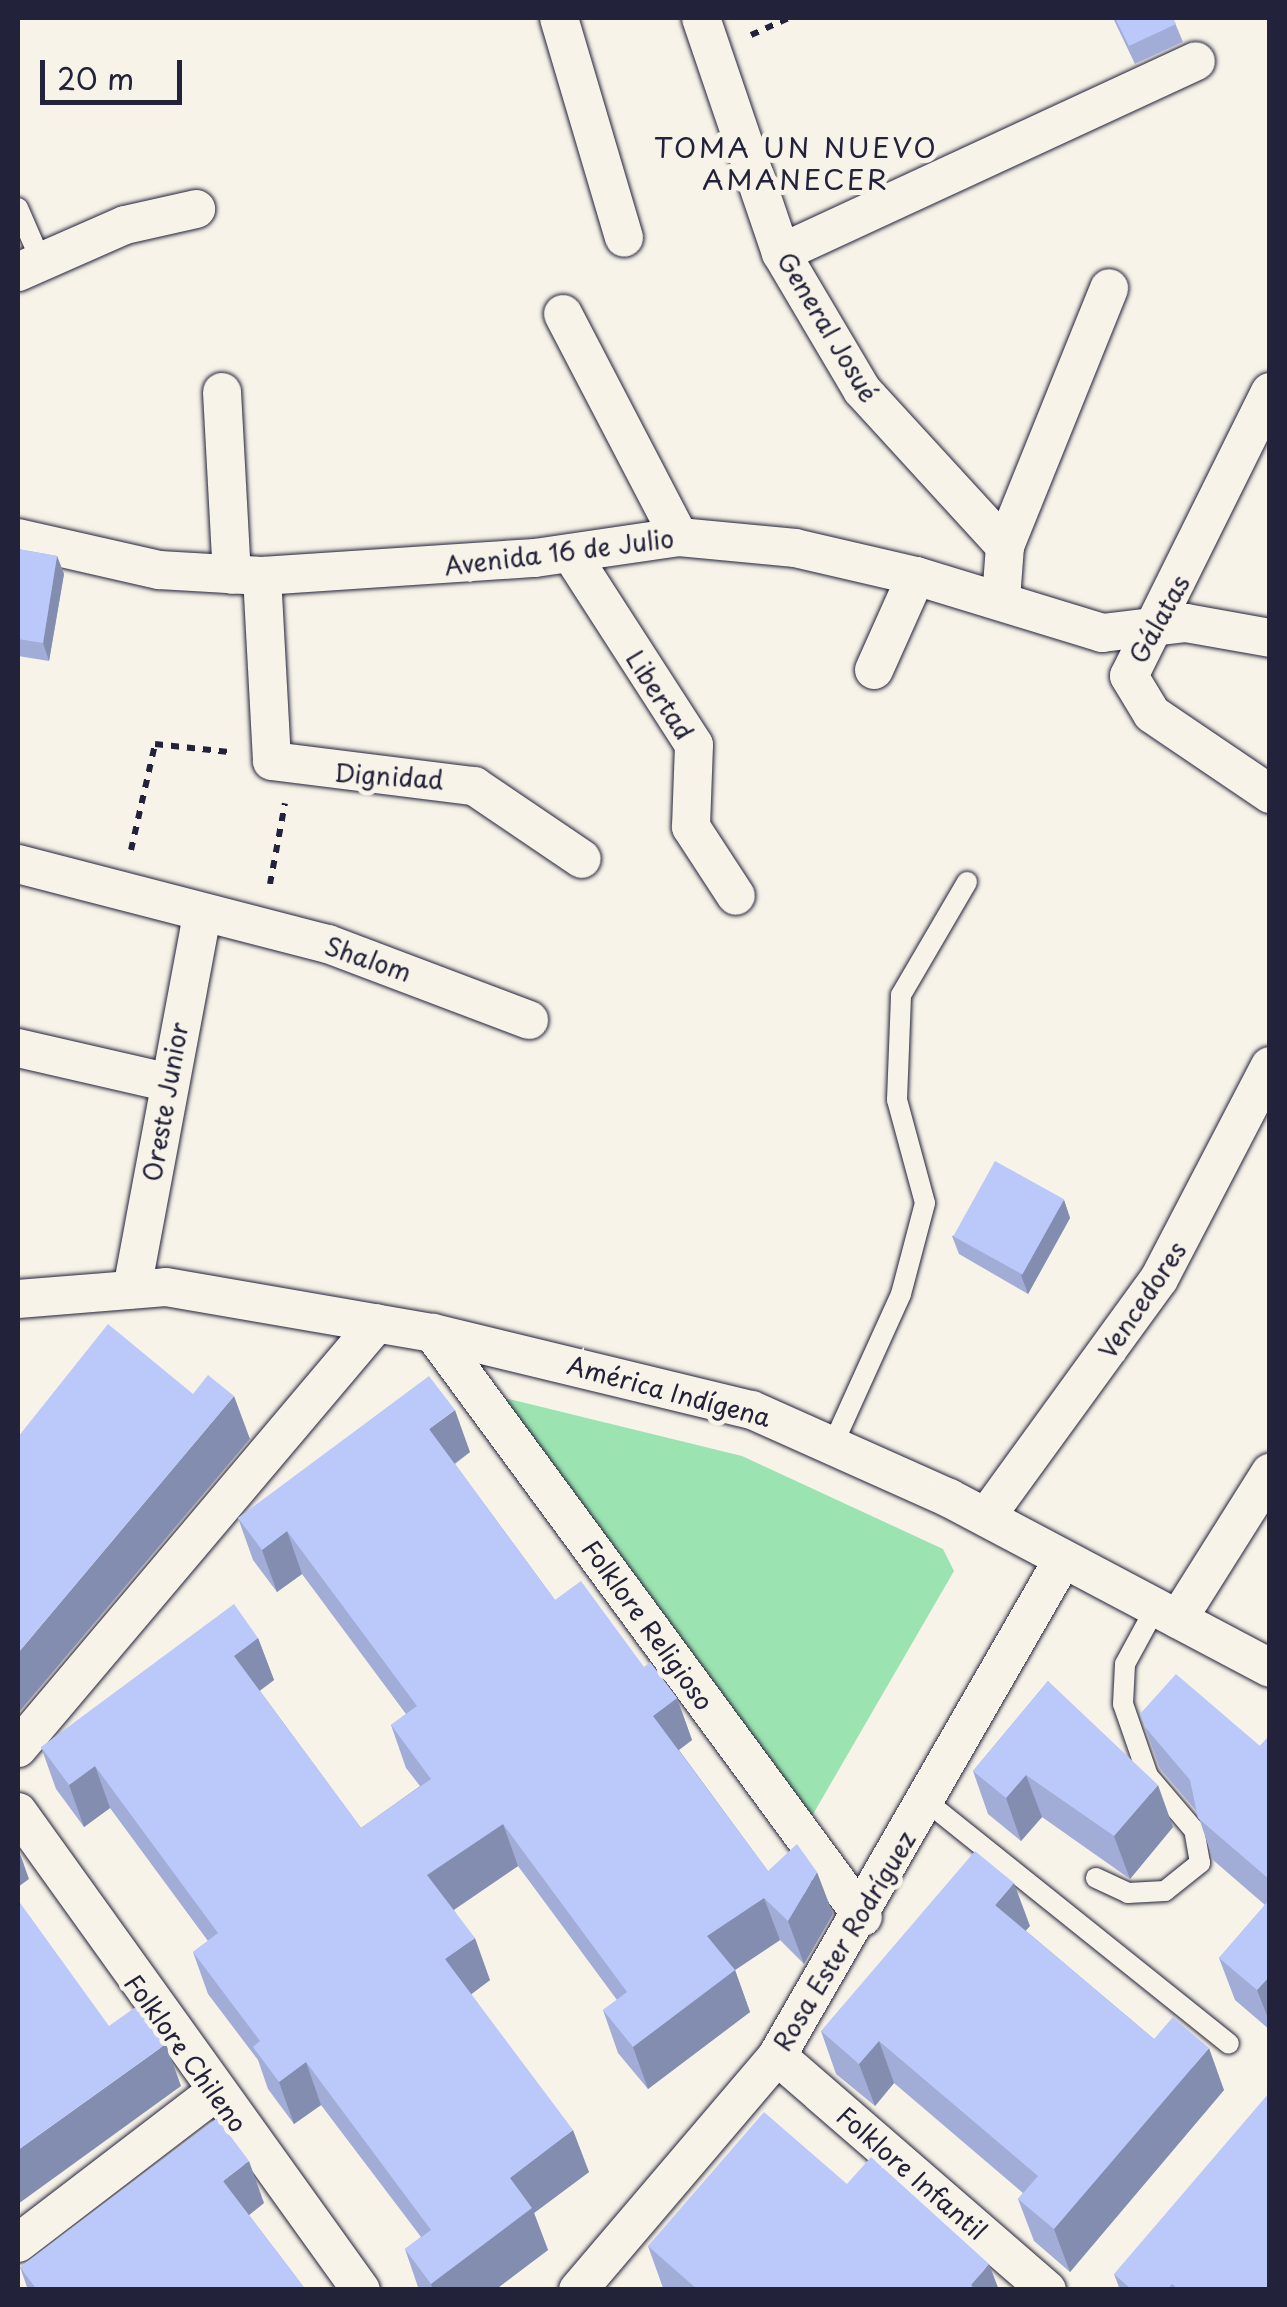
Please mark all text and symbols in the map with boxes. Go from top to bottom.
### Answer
scale bar [45,40,188,102]
text: 20 m [57,55,134,100]
district label: TOMA UN NUEVO AMANECER [654,130,938,196]
street label: General Josué [771,246,885,408]
street label: Avenida 16 de Julio [441,523,677,581]
street label: Gálatas [1123,570,1195,668]
street label: Libertad [620,645,700,745]
street label: Dignidad [333,757,445,795]
street label: Shalom [321,930,415,988]
street label: Oreste Junior [136,1019,194,1185]
street label: Vencedores [1092,1236,1192,1364]
street label: América Indígena [563,1349,775,1433]
street label: Folklore Religioso [576,1534,720,1716]
street label: Rosa Ester Rodríguez [766,1825,922,2057]
street label: Folklore Chileno [118,1968,254,2138]
street label: Folklore Infantil [831,2100,993,2246]

